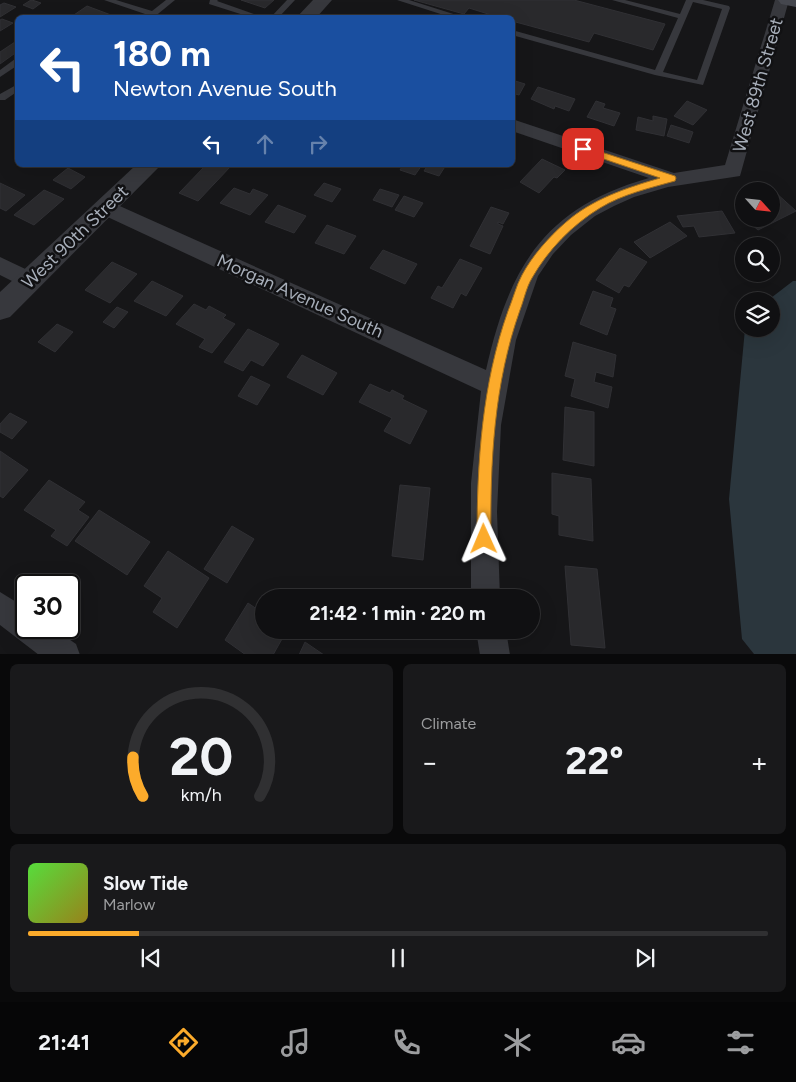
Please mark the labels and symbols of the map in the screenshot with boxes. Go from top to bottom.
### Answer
street label: West 89th Street [728,15,788,155]
pin [562,128,604,170]
street label: West 90th Street [17,181,133,293]
north arrow [735,182,780,228]
street label: Morgan Avenue South [213,249,387,343]
position arrow [457,512,509,564]
speed limit sign: 30 [15,574,80,639]

